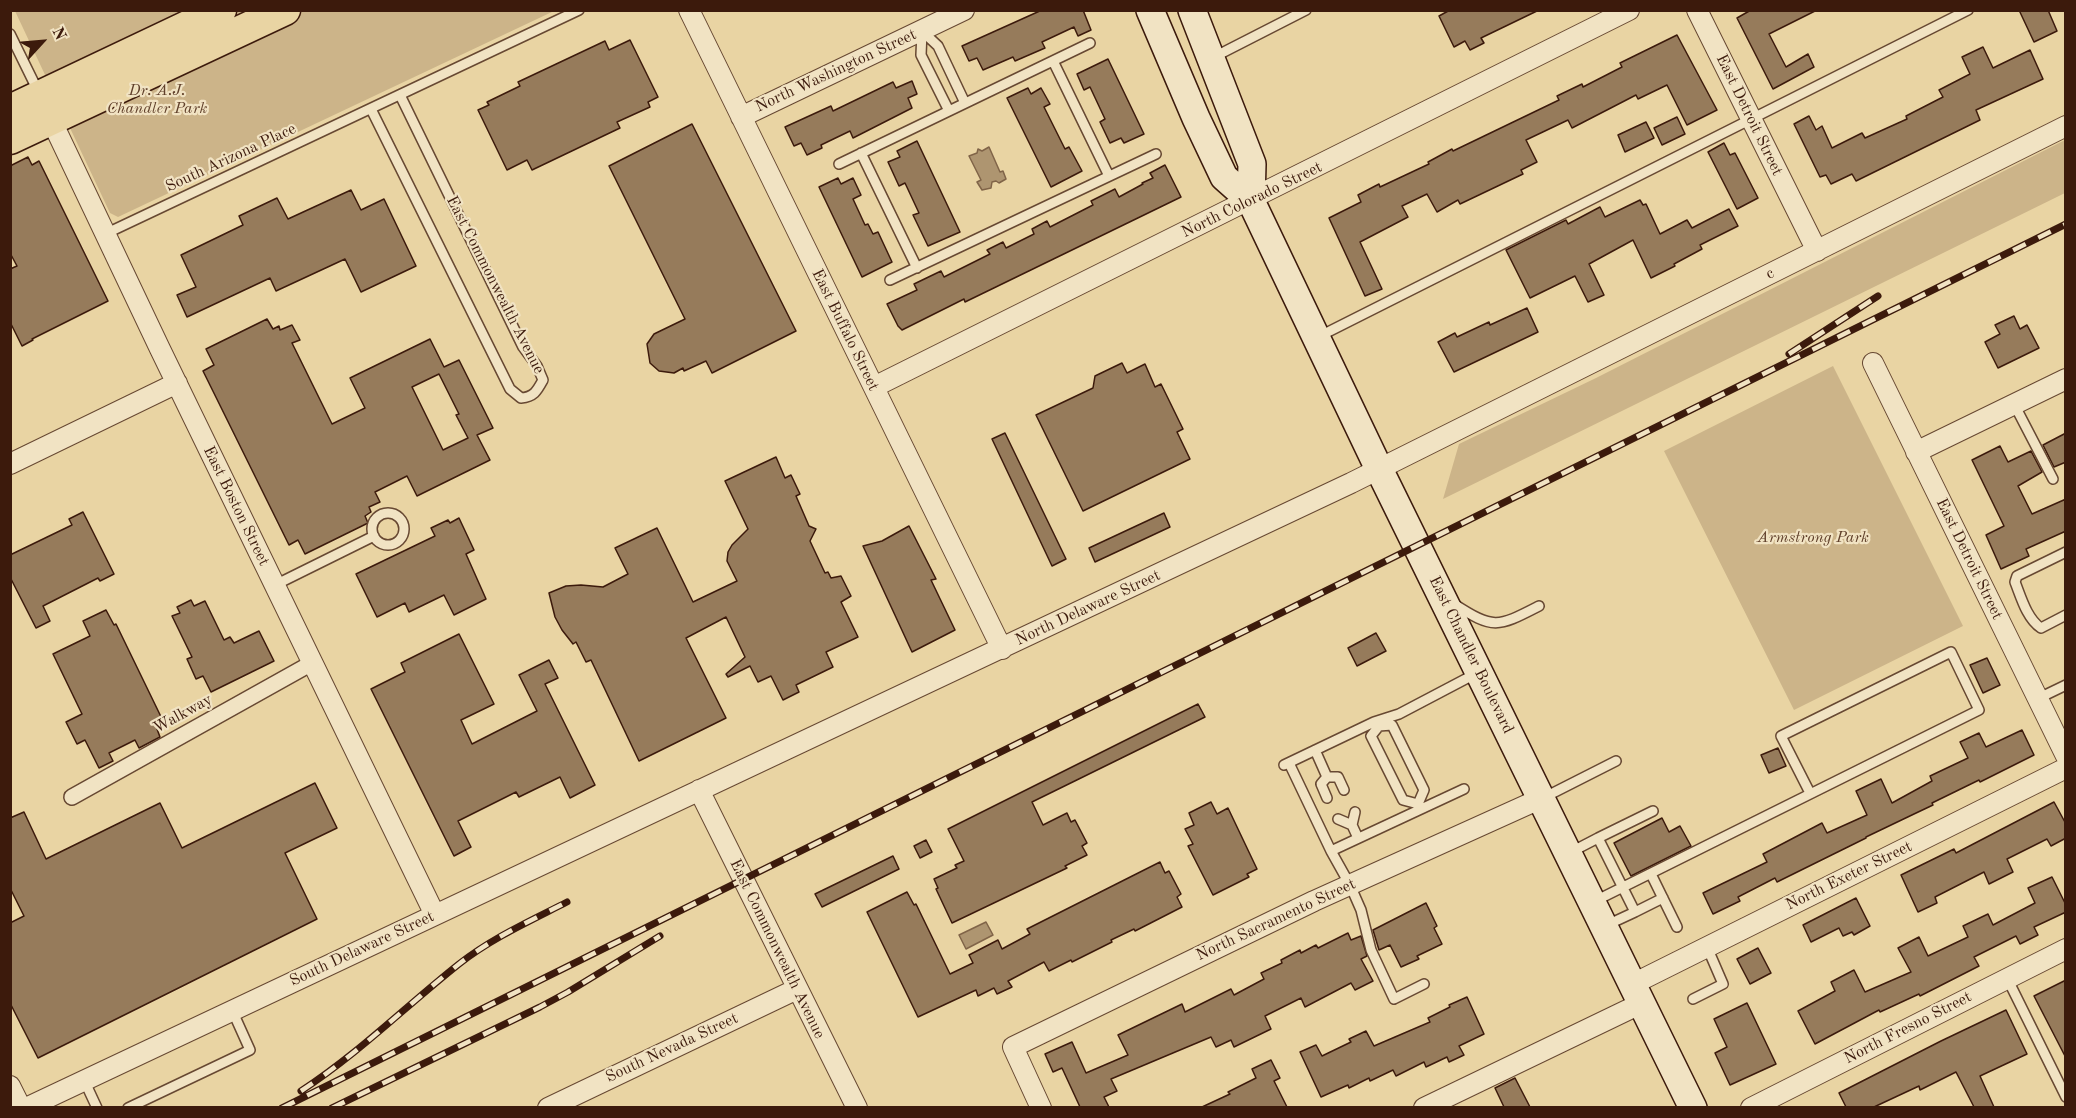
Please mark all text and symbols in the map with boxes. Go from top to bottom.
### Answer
north arrow [12,12,72,72]
text: N [48,25,68,43]
street label: North Washington Street [752,25,920,117]
street label: East Detroit Street [1711,51,1787,179]
park label: Dr. A.J. Chandler Park [107,81,207,119]
street label: South Arizona Place [163,119,299,197]
street label: North Colorado Street [1179,158,1325,242]
street label: East Commonwealth Avenue [442,193,548,377]
street label: c [1763,264,1777,284]
street label: East Buffalo Street [807,266,883,394]
street label: East Boston Street [199,443,273,569]
street label: East Detroit Street [1931,495,2007,623]
park label: Armstrong Park [1757,528,1869,548]
street label: North Delaware Street [1012,566,1164,650]
street label: East Chandler Boulevard [1424,573,1518,737]
street label: Walkway [150,690,216,738]
street label: North Exeter Street [1783,837,1915,915]
street label: East Commonwealth Avenue [725,856,829,1042]
street label: North Sacramento Street [1193,875,1359,965]
street label: South Delaware Street [287,907,437,991]
street label: North Fresno Street [1841,987,1975,1069]
street label: South Nevada Street [603,1009,741,1087]

